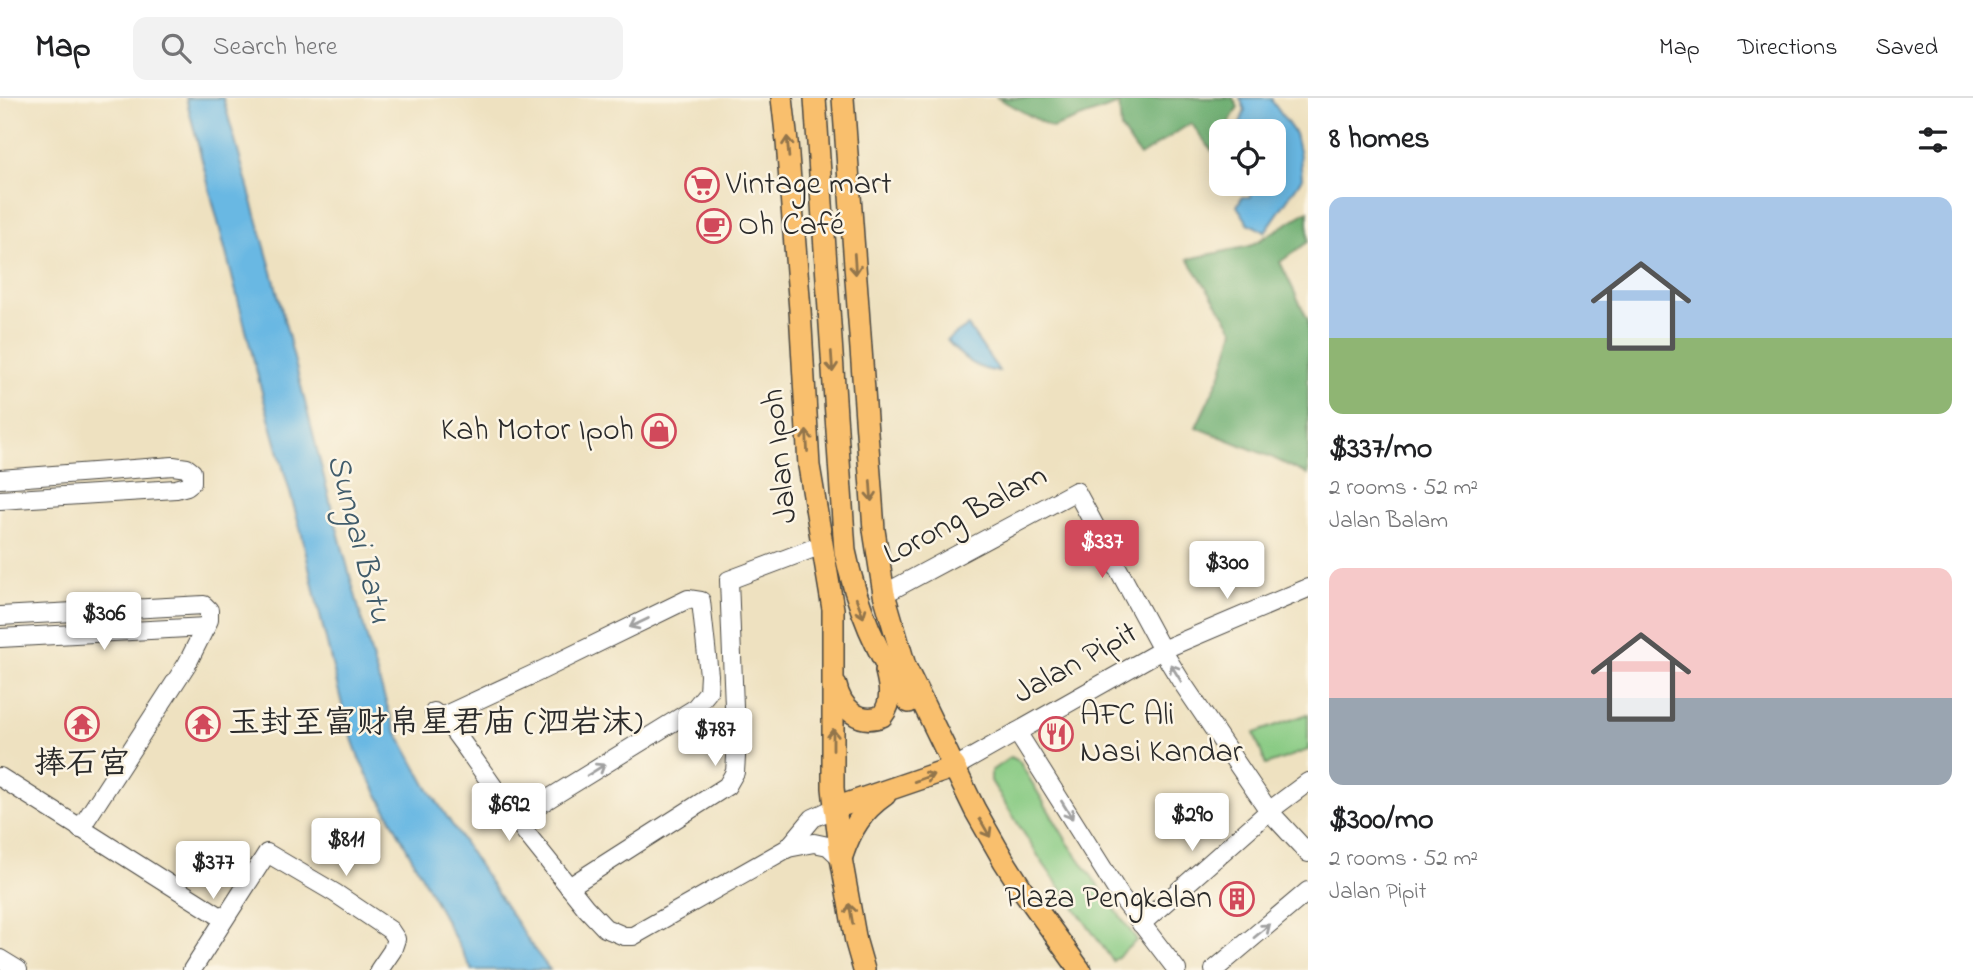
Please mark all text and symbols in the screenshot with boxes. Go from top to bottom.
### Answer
search box [133,17,623,80]
text: Map [35,24,91,72]
icon: search [157,29,195,67]
text: Search here [213,29,337,67]
text: Map [1659,31,1700,66]
text: Directions [1738,31,1837,66]
text: Saved [1875,31,1938,66]
text: 8 homes [1329,118,1430,162]
map controls [1209,119,1286,196]
button: locate [1209,119,1286,196]
icon: filters [1914,121,1952,159]
one-way arrow [781,136,794,158]
place label: Vintage mart [725,162,892,209]
supermarket icon: Vintage mart [683,166,721,204]
place label: Oh Café [738,203,845,250]
cafe icon: Oh Café [695,207,733,245]
icon: home [1578,243,1704,369]
one-way arrow [849,252,862,275]
one-way arrow [826,350,839,372]
street label: Jalan Ipoh [751,386,811,526]
place label: Kah Motor Ipoh [441,408,634,455]
shop icon: Kah Motor Ipoh [640,412,678,450]
text: $337/mo [1329,428,1432,472]
one-way arrow [801,429,814,452]
water label: Sungai Batu [311,449,404,629]
street label: Lorong Balam [876,453,1056,579]
text: 2 rooms · 52 m² [1329,472,1478,505]
one-way arrow [865,479,878,501]
text: Jalan Balam [1329,505,1448,538]
pin: $337 [1061,520,1143,580]
text: $337 [1081,526,1123,559]
pin: $300 [1186,542,1268,601]
text: $300 [1205,547,1249,580]
pin: $306 [63,592,145,652]
one-way arrow [855,597,868,619]
text: $306 [82,598,126,631]
street label: Jalan Pipit [1005,610,1147,717]
icon: home [1578,614,1704,740]
one-way arrow [629,616,650,630]
one-way arrow [1169,664,1183,684]
place label: AFC Ali Nasi Kandar [1080,693,1243,777]
place label: 玉封至富财帛星君庙 (泗岩沫) [228,701,643,748]
temple icon: 捧石宫 [63,705,101,743]
temple icon: 玉封至富财帛星君庙 (泗岩沫) [184,705,222,743]
pin: $787 [674,708,756,768]
text: $787 [694,714,736,747]
restaurant icon: AFC Ali Nasi Kandar [1037,715,1075,753]
one-way arrow [826,728,840,751]
place label: 捧石宫 [34,742,130,789]
one-way arrow [585,763,605,777]
one-way arrow [912,770,934,783]
pin: $692 [468,784,550,843]
text: $692 [488,789,530,822]
pin: $290 [1151,794,1233,853]
text: $290 [1171,799,1213,832]
text: $300/mo [1329,799,1434,843]
one-way arrow [1060,800,1074,820]
one-way arrow [978,817,992,837]
pin: $811 [305,818,387,878]
text: $811 [327,824,365,857]
pin: $377 [172,842,254,901]
text: 2 rooms · 52 m² [1329,843,1478,876]
text: $377 [192,847,234,880]
place label: Plaza Pengkalan [1004,876,1212,923]
text: Jalan Pipit [1329,876,1426,909]
building icon: Plaza Pengkalan [1218,880,1256,918]
one-way arrow [844,903,857,926]
one-way arrow [1252,924,1270,939]

